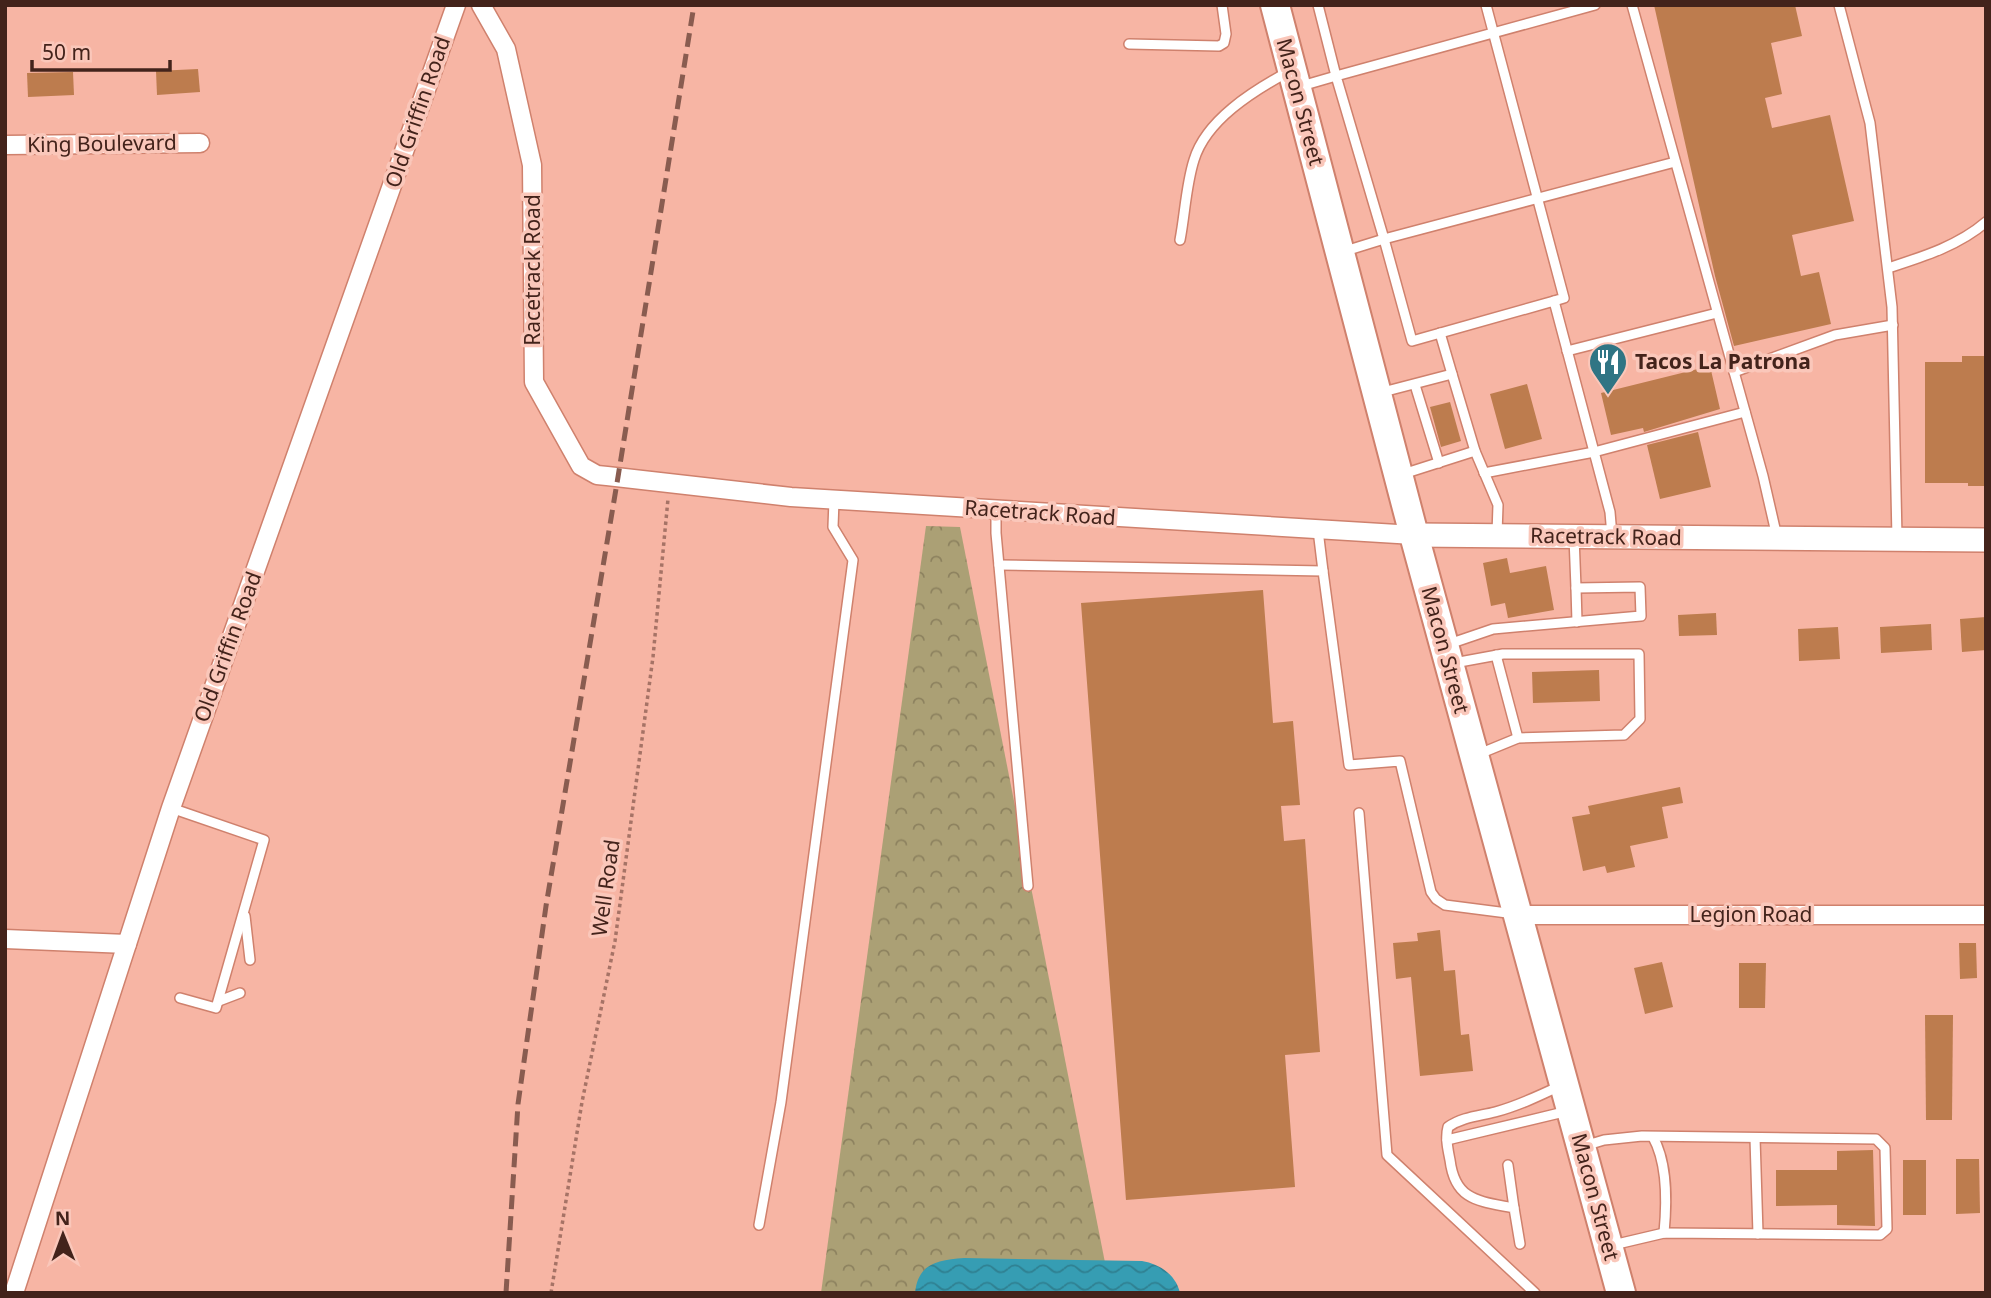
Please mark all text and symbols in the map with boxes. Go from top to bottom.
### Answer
scale bar [32,28,170,72]
street label: Old Griffin Road [378,32,456,191]
street label: Macon Street [1271,35,1332,169]
text: 50 m [42,38,91,66]
street label: King Boulevard [27,128,177,158]
street label: Racetrack Road [518,194,546,346]
restaurant icon: Tacos La Patrona [1587,341,1629,396]
place label: Tacos La Patrona [1635,347,1811,375]
street label: Racetrack Road [963,493,1117,531]
street label: Racetrack Road [1530,521,1682,551]
street label: Old Griffin Road [187,567,267,726]
street label: Macon Street [1416,583,1477,717]
street label: Well Road [584,838,626,938]
street label: Legion Road [1690,900,1812,928]
street label: Macon Street [1566,1130,1627,1264]
north arrow [28,1200,98,1270]
text: N [55,1205,71,1231]

